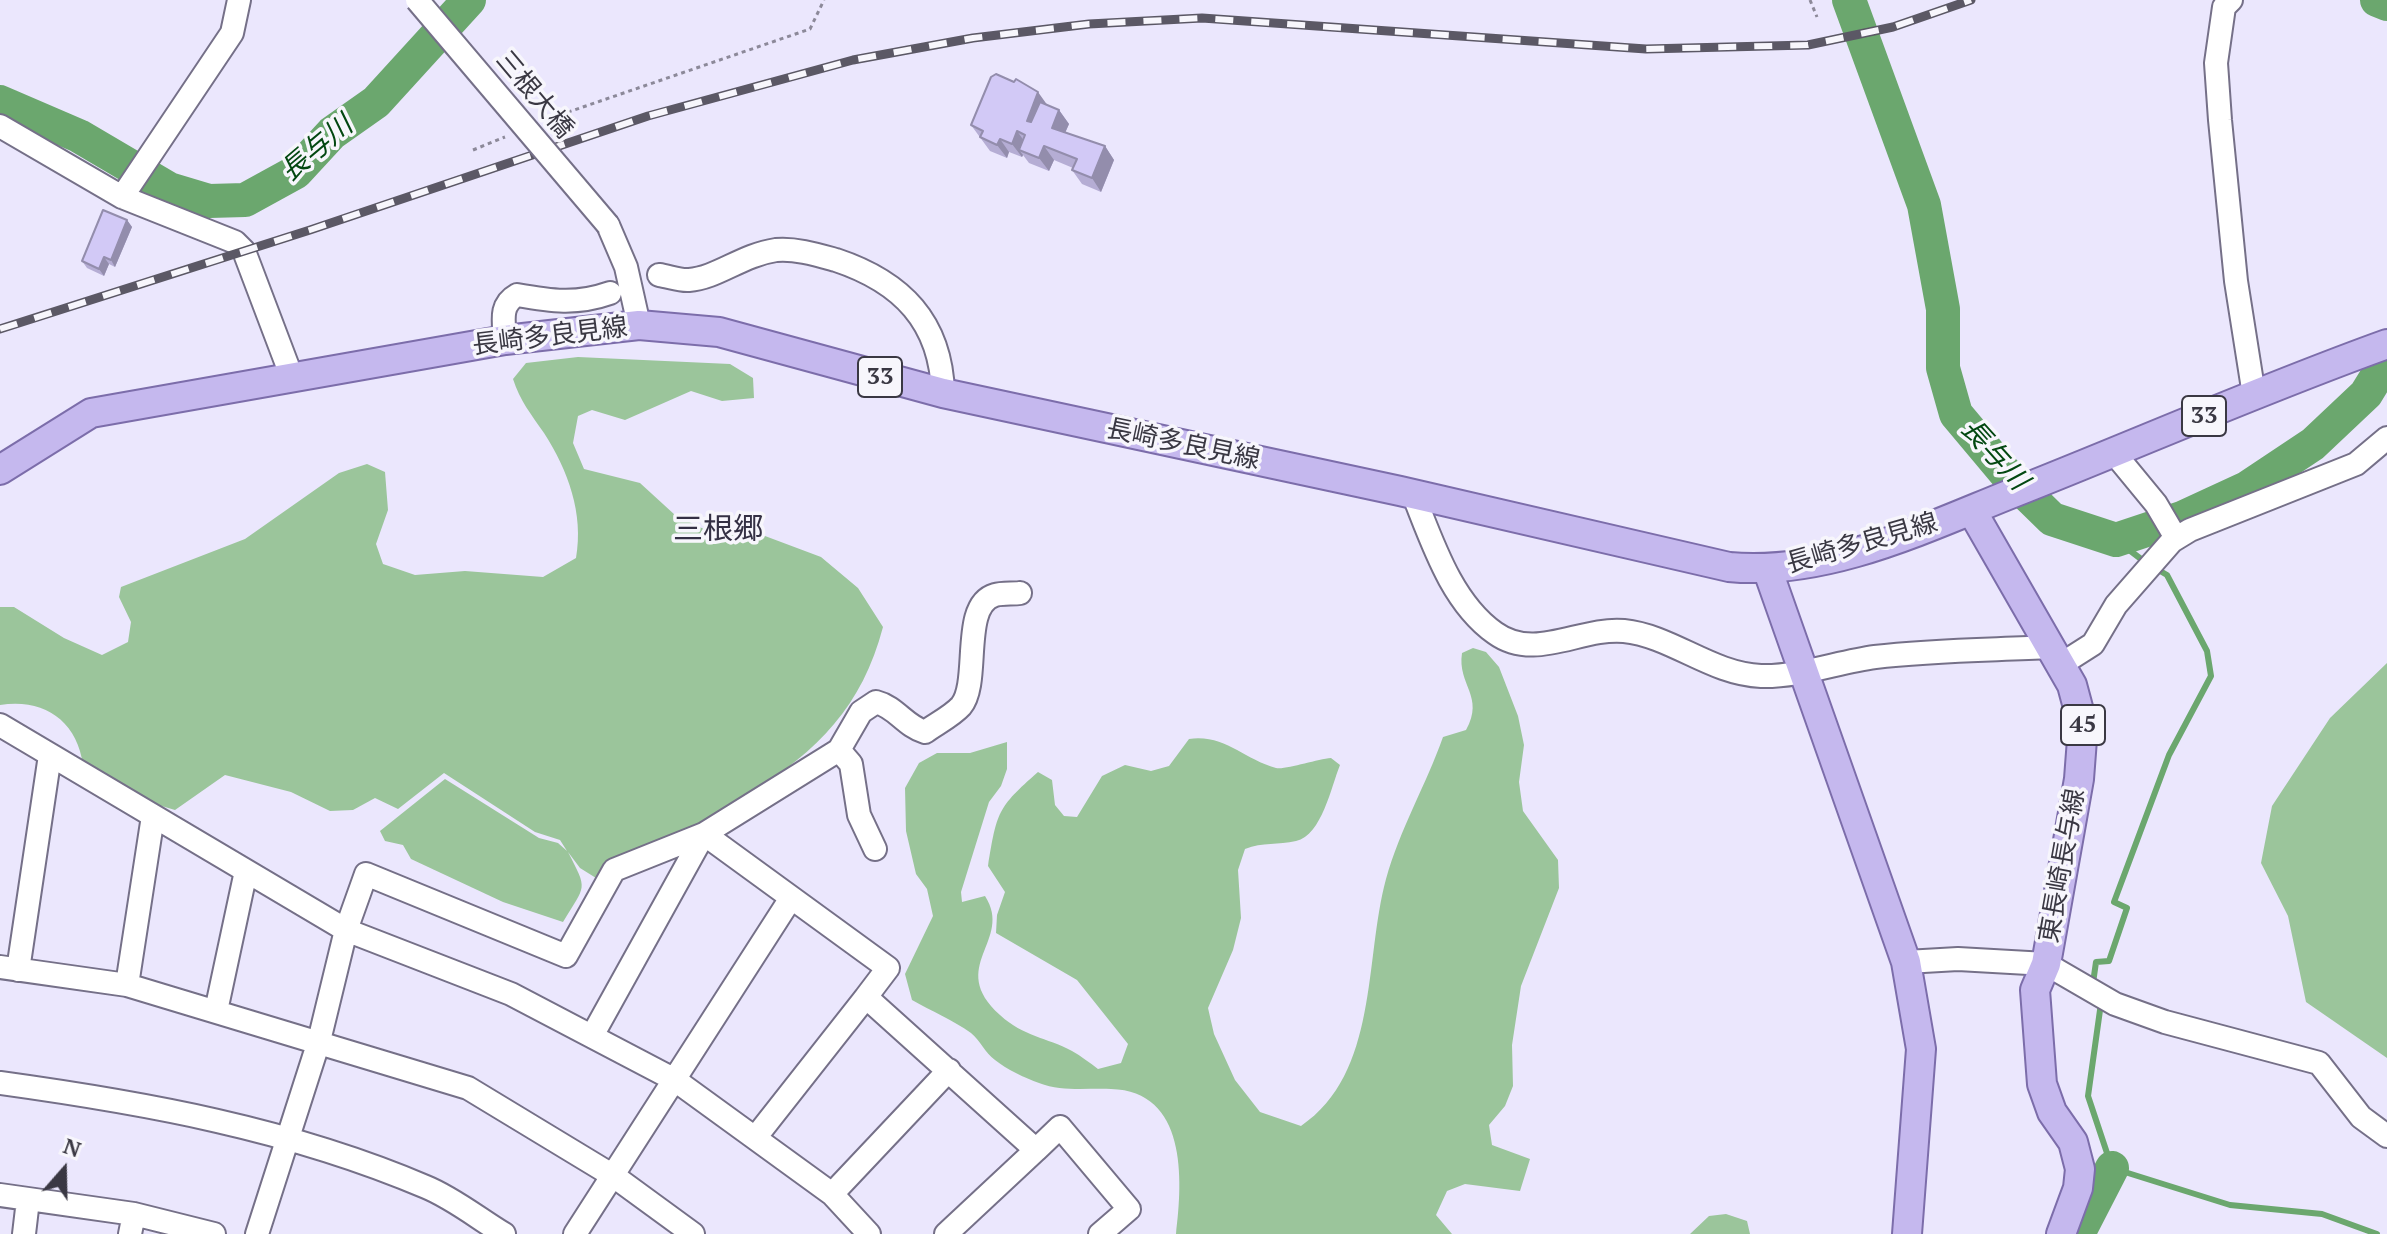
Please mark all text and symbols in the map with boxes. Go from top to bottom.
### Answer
street label: 三根大橋 [489,45,579,145]
water label: 長与川 [274,109,360,189]
street label: 長崎多良見線 [471,312,629,362]
road number: 33 [858,357,902,397]
road number: 33 [2182,396,2226,436]
water label: 長与川 [1953,413,2035,497]
street label: 長崎多良見線 [1103,414,1263,476]
street label: 長崎多良見線 [1783,508,1941,580]
district label: 三根郷 [673,512,763,548]
road number: 45 [2061,705,2105,745]
street label: 東長崎長与線 [2034,786,2092,946]
north arrow [24,1130,104,1210]
text: N [60,1130,85,1163]

